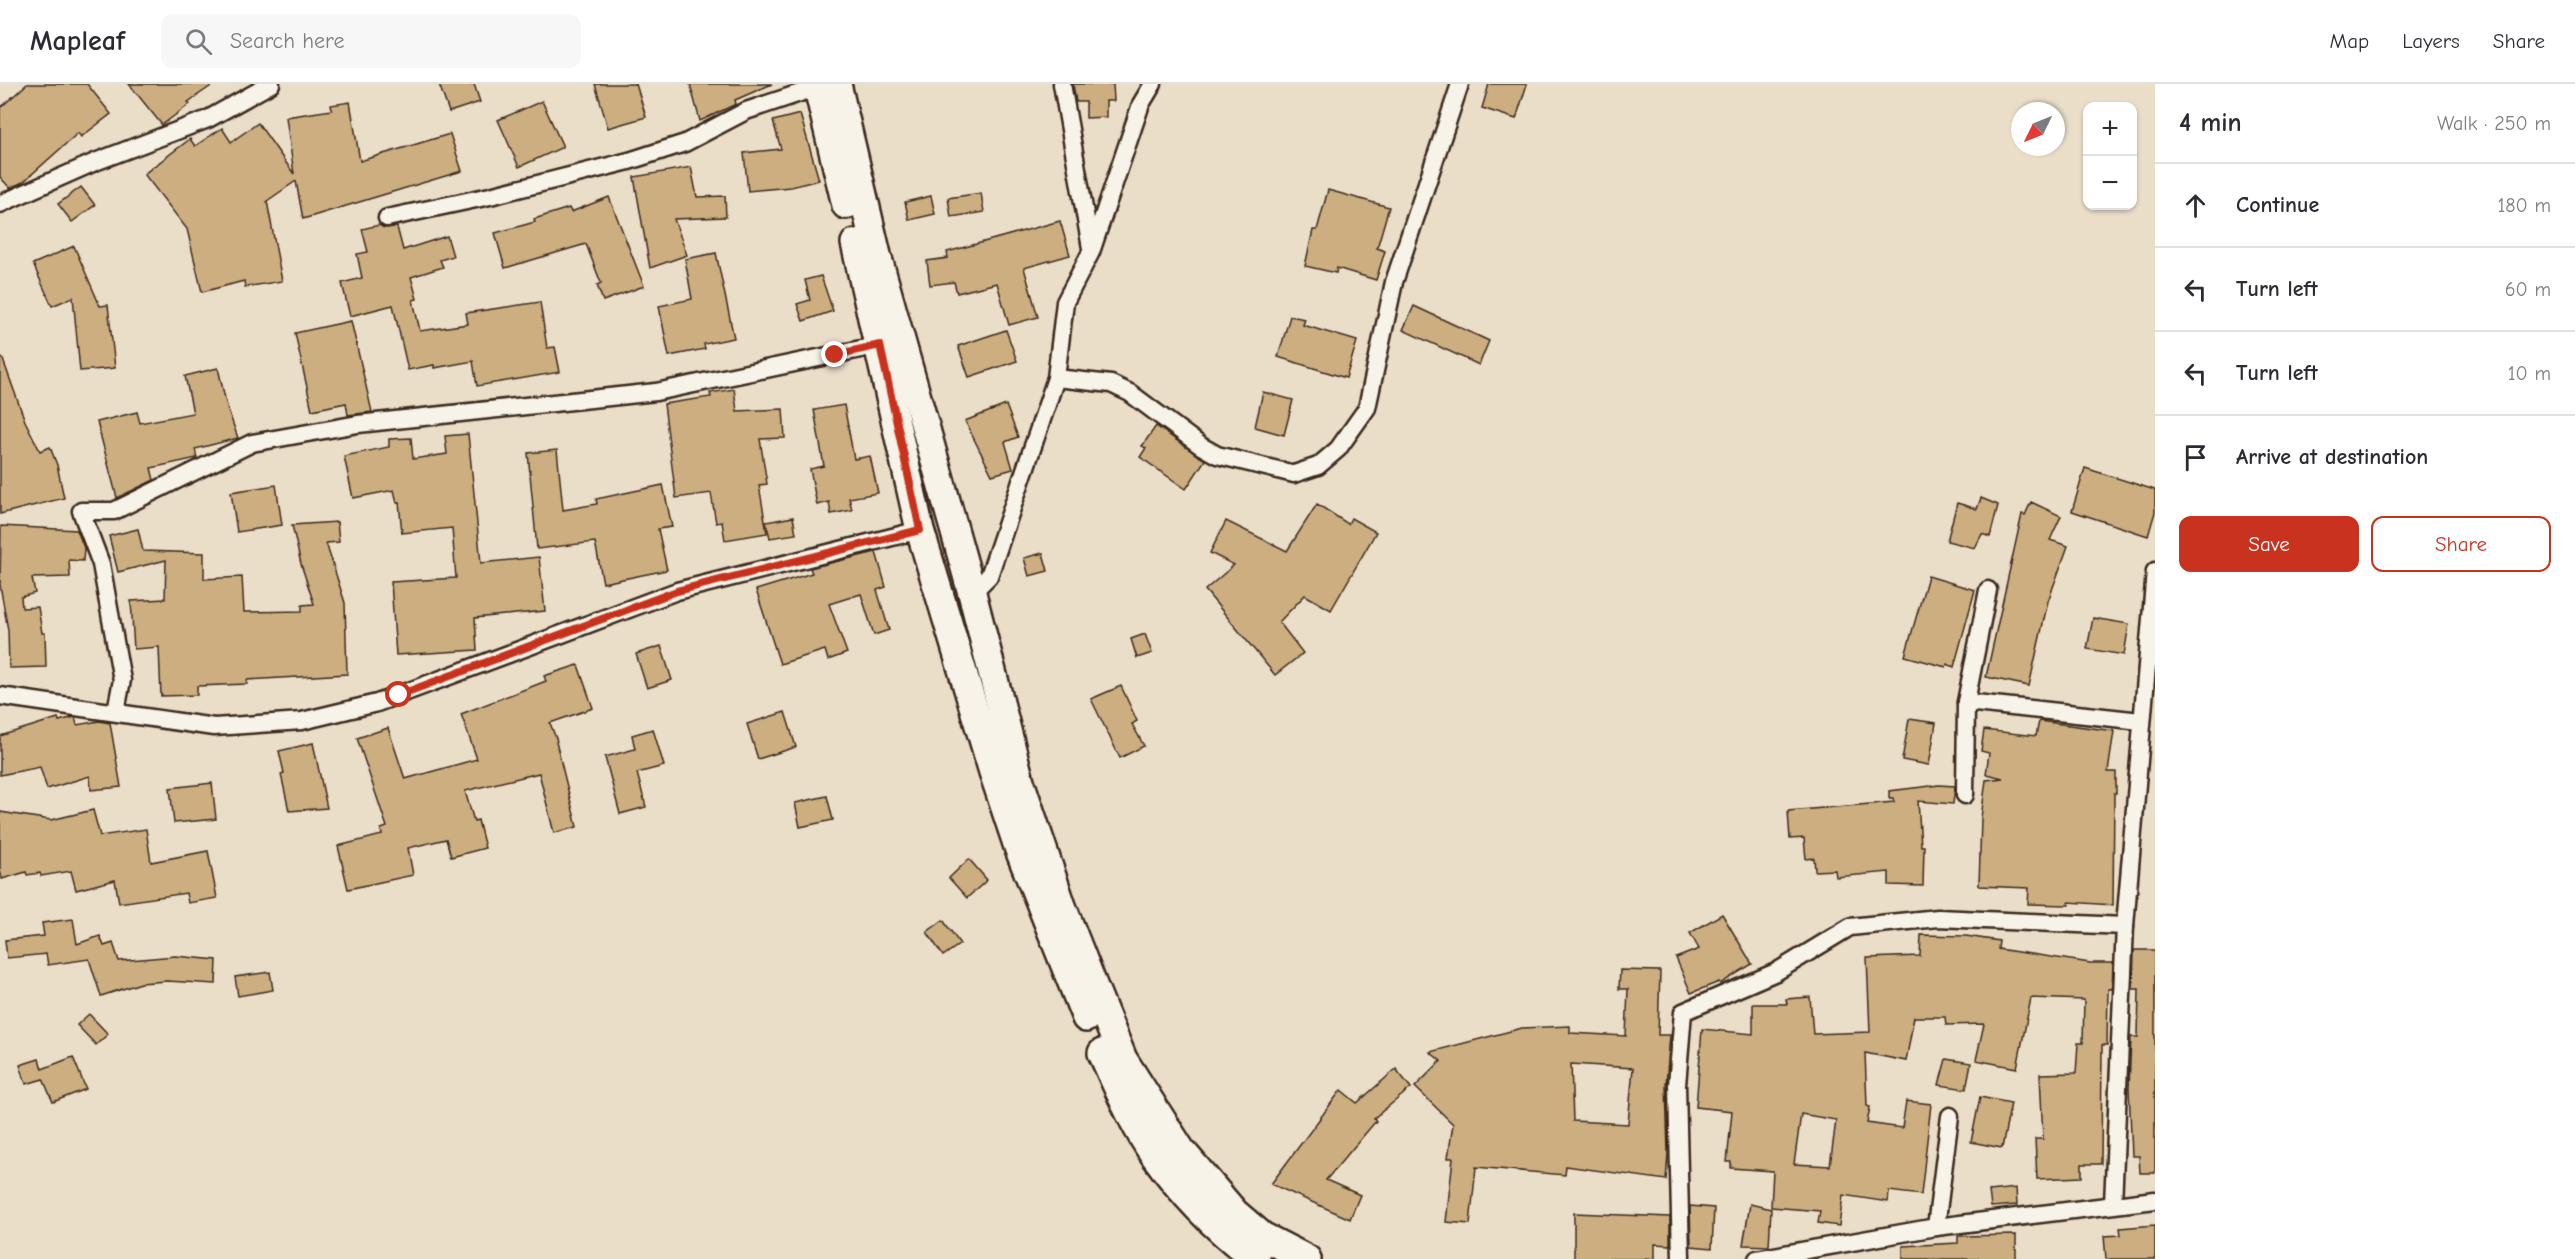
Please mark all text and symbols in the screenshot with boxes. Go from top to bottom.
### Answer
search box [161,14,581,68]
text: Mapleaf [30,25,125,57]
icon: search [182,25,215,58]
text: Search here [230,28,344,54]
text: Map [2330,29,2369,53]
text: Layers [2402,29,2460,53]
text: Share [2493,29,2545,53]
north arrow [2011,102,2065,156]
map controls [2083,102,2137,210]
button: + [2083,102,2137,156]
text: 4 min [2179,108,2242,138]
text: Walk · 250 m [2437,112,2551,135]
button: − [2083,156,2137,210]
icon: ahead [2179,189,2212,222]
text: Continue [2236,192,2319,218]
text: 180 m [2497,194,2551,217]
icon: left [2179,273,2212,306]
text: Turn left [2236,276,2318,302]
text: 60 m [2505,278,2551,301]
route end [821,341,847,367]
icon: left [2179,357,2212,390]
text: Turn left [2236,360,2318,386]
text: 10 m [2508,362,2551,385]
icon: arrive [2179,441,2212,474]
text: Arrive at destination [2236,444,2428,470]
button: Save [2179,516,2359,572]
button: Share [2371,516,2551,572]
route start [385,681,411,707]

